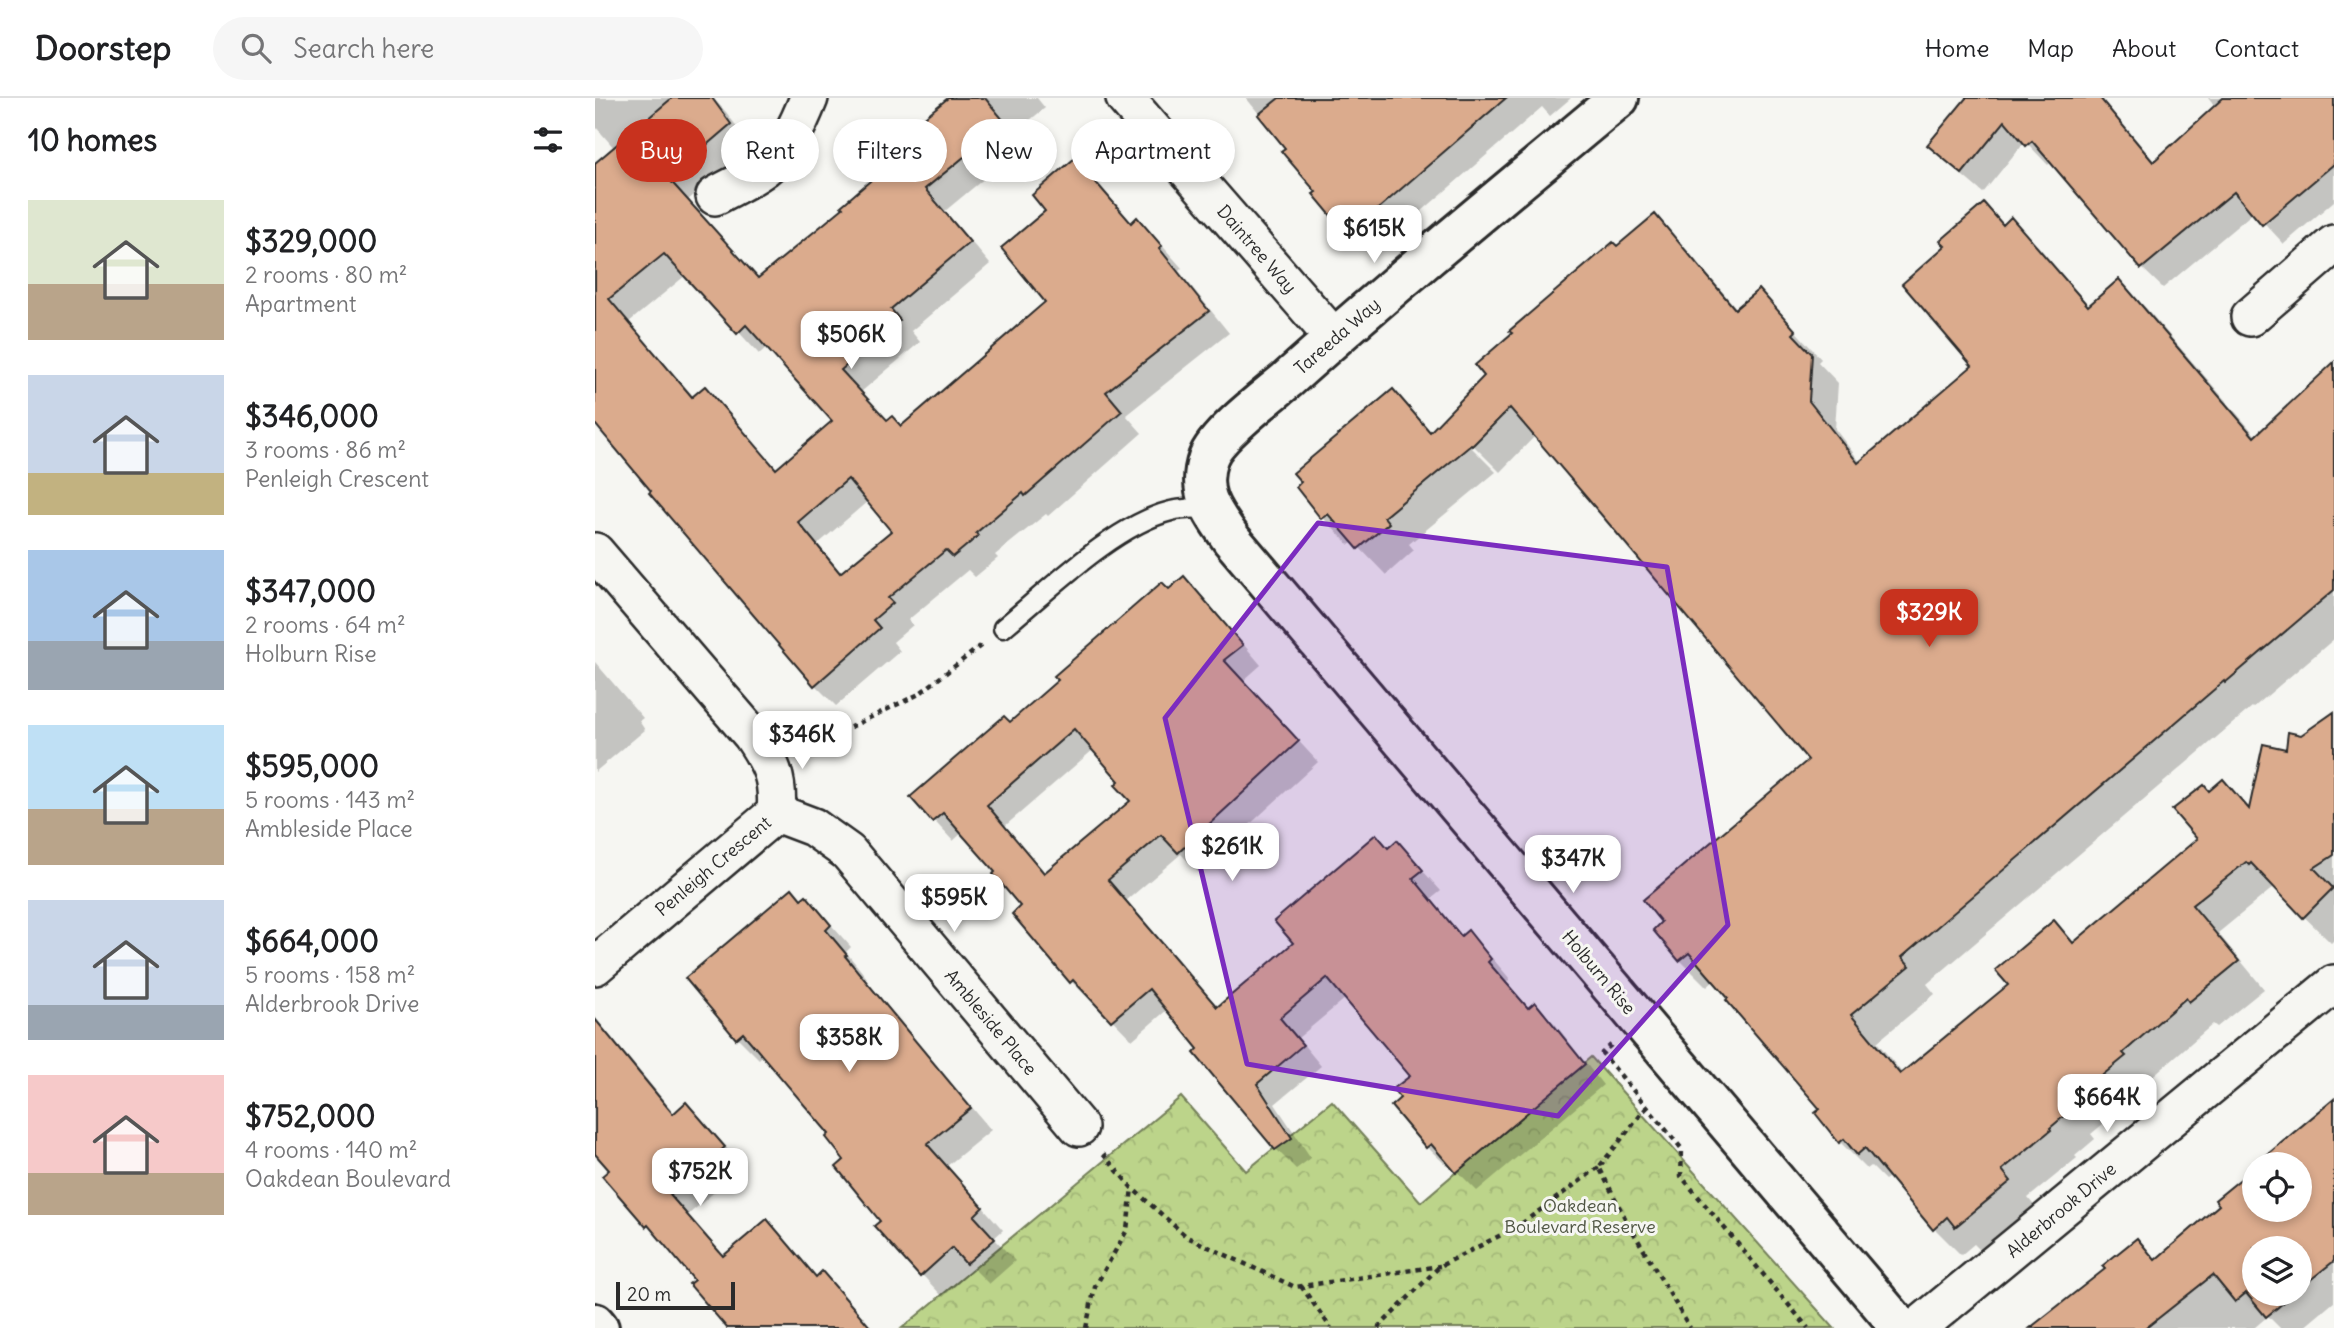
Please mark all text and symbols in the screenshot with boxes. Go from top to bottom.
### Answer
search box [213,17,703,80]
text: Doorstep [35,27,171,69]
icon: search [237,29,275,67]
text: Search here [293,32,434,65]
text: Home [1925,33,1989,63]
text: Map [2027,33,2074,63]
text: About [2112,33,2176,63]
text: Contact [2214,33,2299,63]
chip: Buy [616,119,707,182]
chip: Rent [721,119,819,182]
chip: Filters [833,119,947,182]
chip: New [961,119,1057,182]
chip: Apartment [1071,119,1235,182]
text: 10 homes [28,121,157,159]
icon: filters [529,121,567,159]
street label: Daintree Way [1212,200,1302,298]
pin: $615K [1325,206,1423,265]
text: $615K [1343,213,1405,242]
text: $329,000 [245,222,377,260]
icon: home [84,228,168,312]
text: 2 rooms · 80 m² [245,260,407,289]
text: Apartment [245,289,357,318]
street label: Tareeda Way [1289,293,1385,379]
pin: $506K [802,312,900,371]
text: $506K [817,319,885,348]
text: $346,000 [245,397,379,435]
icon: home [84,403,168,487]
text: 3 rooms · 86 m² [245,435,406,464]
text: Penleigh Crescent [245,464,429,493]
text: $347,000 [245,572,376,610]
icon: home [84,578,168,662]
pin: $329K [1880,589,1978,649]
text: $329K [1896,597,1962,626]
text: 2 rooms · 64 m² [245,610,406,639]
text: Holburn Rise [245,639,377,668]
pin: $346K [753,712,851,771]
text: $346K [769,719,835,748]
text: $595,000 [245,747,379,785]
icon: home [84,753,168,837]
text: 5 rooms · 143 m² [245,785,415,814]
street label: Penleigh Crescent [650,811,776,921]
text: Ambleside Place [245,814,413,843]
pin: $261K [1183,824,1281,883]
text: $261K [1201,831,1263,860]
pin: $347K [1524,836,1622,895]
text: $347K [1541,843,1605,872]
pin: $595K [905,874,1003,934]
text: $595K [921,882,987,911]
text: $664,000 [245,922,379,960]
street label: Holburn Rise [1557,925,1641,1019]
icon: home [84,928,168,1012]
text: 5 rooms · 158 m² [245,960,415,989]
street label: Ambleside Place [940,964,1042,1080]
text: Alderbrook Drive [245,989,419,1018]
pin: $358K [800,1014,898,1074]
text: $358K [816,1022,882,1051]
pin: $664K [2058,1074,2156,1134]
text: $664K [2074,1082,2140,1111]
text: $752,000 [245,1097,376,1135]
icon: home [84,1103,168,1187]
text: 4 rooms · 140 m² [245,1135,417,1164]
pin: $752K [651,1148,749,1208]
map controls [2242,1152,2312,1306]
button: locate [2242,1152,2312,1222]
text: $752K [668,1156,732,1185]
street label: Alderbrook Drive [2001,1157,2121,1263]
text: Oakdean Boulevard [245,1164,451,1193]
park label: Oakdean Boulevard Reserve [1504,1194,1656,1238]
button: layers [2242,1236,2312,1306]
scale bar [616,1279,735,1311]
text: 20 m [627,1282,671,1306]

